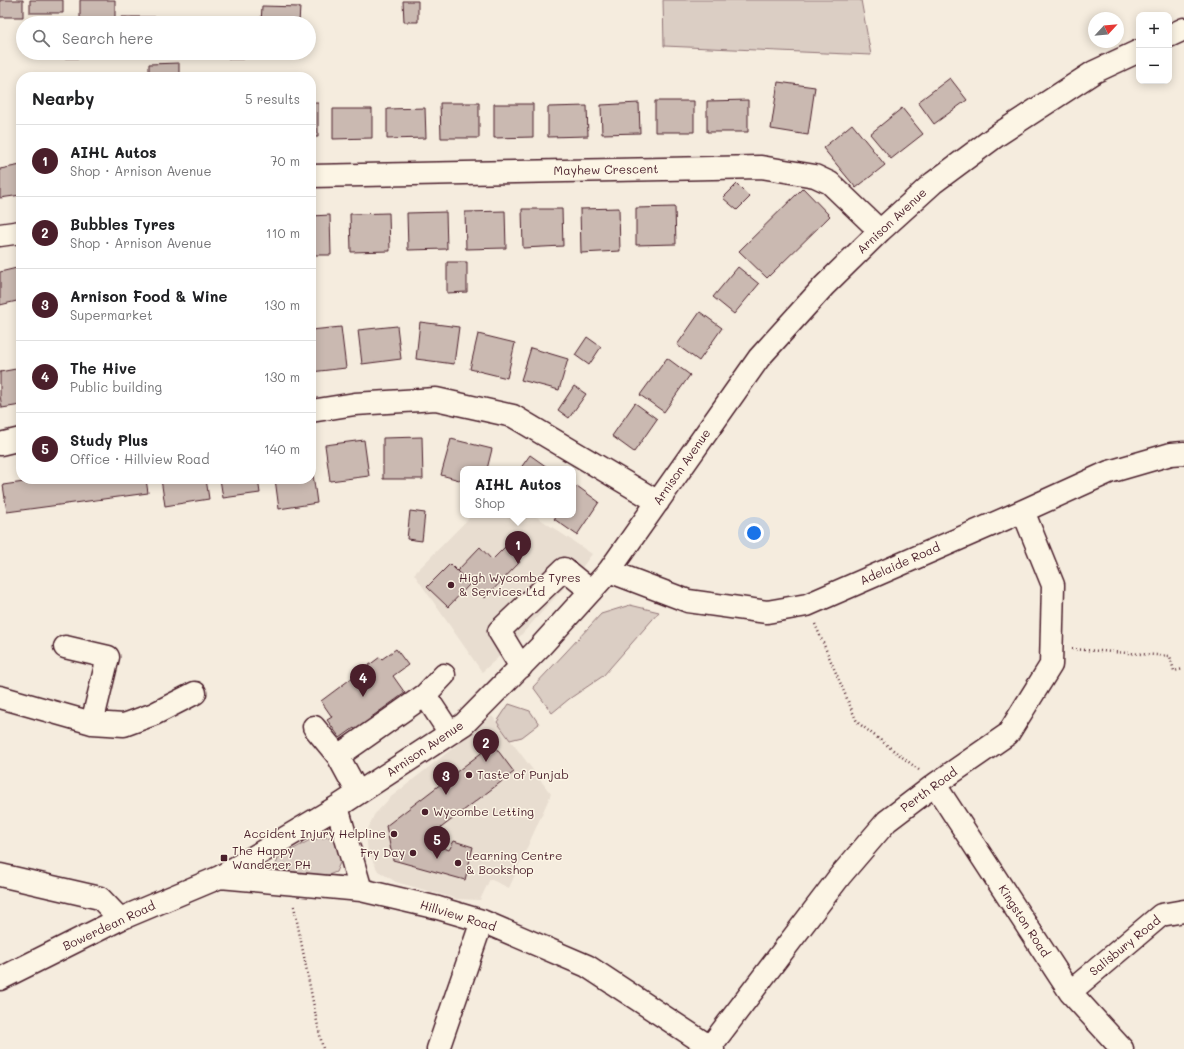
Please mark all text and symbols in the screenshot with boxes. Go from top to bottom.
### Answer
north arrow [1088,12,1124,48]
map controls [1136,12,1172,84]
button: + [1136,12,1172,48]
search box [16,16,316,60]
icon: search [30,27,52,49]
text: Search here [62,28,153,48]
button: − [1136,48,1172,84]
text: Nearby [32,87,94,109]
text: 5 results [245,90,300,107]
text: AIHL Autos [70,142,157,162]
text: 1 [42,152,48,169]
text: 70 m [270,152,300,169]
street label: Mayhew Crescent [553,160,659,178]
text: Shop · Arnison Avenue [70,162,211,179]
street label: Arnison Avenue [853,184,930,257]
text: Bubbles Tyres [70,214,175,234]
text: 2 [41,224,49,241]
text: 110 m [266,224,300,241]
text: Shop · Arnison Avenue [70,234,211,251]
text: Arnison Food & Wine [70,286,227,306]
text: 3 [41,296,49,313]
text: 130 m [264,296,300,313]
text: Supermarket [70,306,153,323]
text: The Hive [70,358,136,378]
text: 4 [41,368,49,385]
text: 130 m [264,368,300,385]
text: Public building [70,378,162,395]
street label: Arnison Avenue [649,425,713,508]
text: Study Plus [70,430,148,450]
text: 5 [41,440,49,457]
text: 140 m [264,440,300,457]
text: Office · Hillview Road [70,450,209,467]
popup [460,466,576,518]
text: AIHL Autos [475,474,561,494]
text: Shop [475,494,505,511]
your location [744,523,764,543]
pin: 1 [505,531,531,564]
street label: Adelaide Road [857,538,943,588]
place label: High Wycombe Tyres & Services Ltd [459,569,581,599]
marker: High Wycombe Tyres & Services Ltd [446,580,456,590]
pin: 4 [350,664,376,697]
street label: Arnison Avenue [383,716,466,780]
pin: 2 [473,729,499,762]
pin: 3 [433,762,459,795]
street label: Perth Road [897,763,960,815]
place label: Taste of Punjab [477,766,569,782]
marker: Taste of Punjab [464,770,474,780]
place label: Wycombe Letting [433,803,534,819]
marker: Wycombe Letting [420,807,430,817]
place label: Accident Injury Helpline [243,825,386,841]
pin: 5 [424,826,450,859]
marker: Accident Injury Helpline [389,829,399,839]
place label: The Happy Wanderer PH [232,842,311,872]
place label: Fry Day [360,844,405,860]
place label: Learning Centre & Bookshop [466,847,562,877]
marker: Fry Day [408,848,418,858]
marker: The Happy Wanderer PH [219,853,229,863]
marker: Learning Centre & Bookshop [453,858,463,868]
street label: Kingston Road [995,881,1054,960]
street label: Hillview Road [418,896,499,934]
street label: Bowerdean Road [60,897,158,954]
street label: Salisbury Road [1086,911,1164,979]

